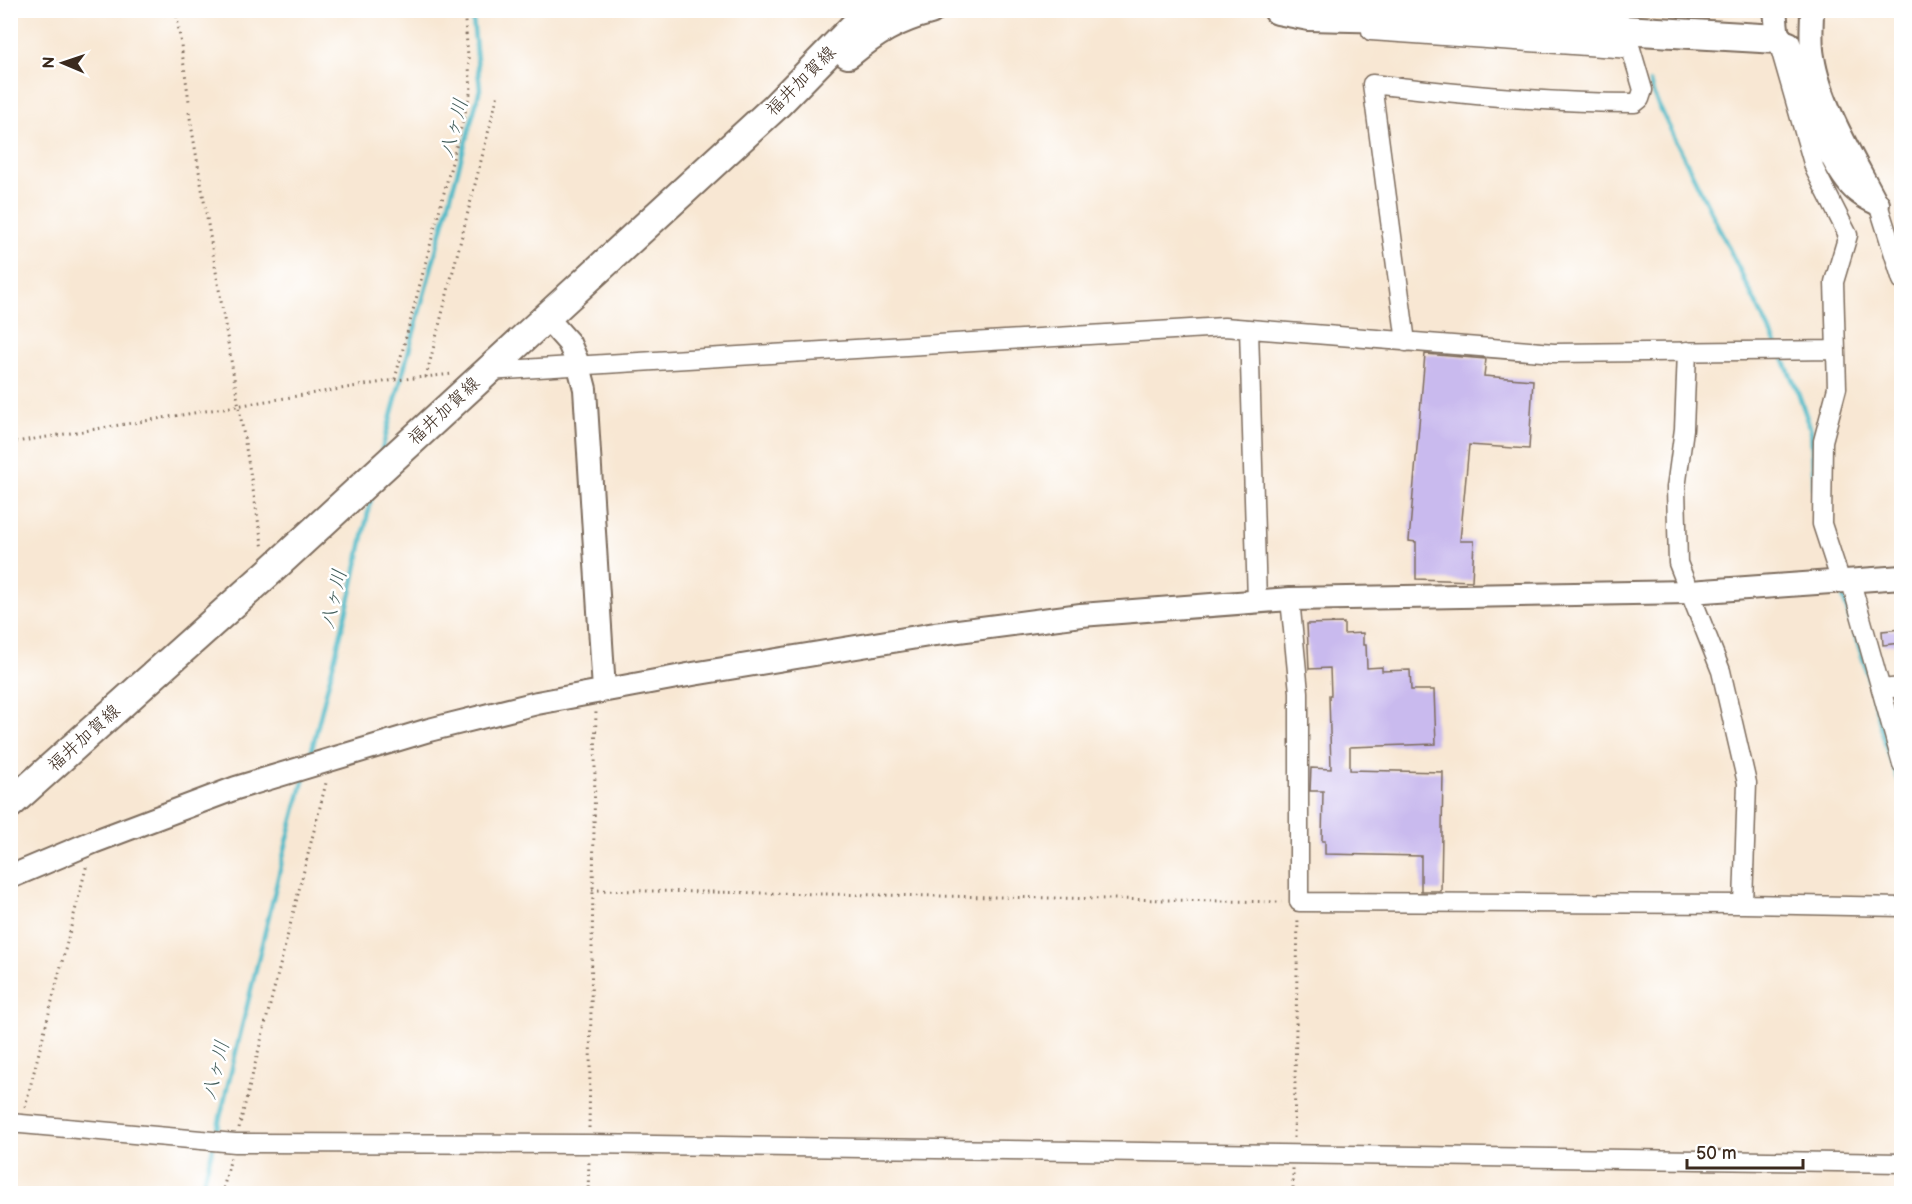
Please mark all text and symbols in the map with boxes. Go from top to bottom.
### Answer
north arrow [33,33,93,93]
street label: 福井加賀線 [762,42,840,120]
text: N [40,56,59,69]
water label: 八ヶ川 [435,96,473,160]
street label: 福井加賀線 [404,373,484,449]
water label: 八ヶ川 [316,567,352,631]
street label: 福井加賀線 [44,700,124,776]
water label: 八ヶ川 [197,1038,235,1102]
scale bar [1687,1132,1802,1170]
text: 50 m [1696,1143,1737,1164]

